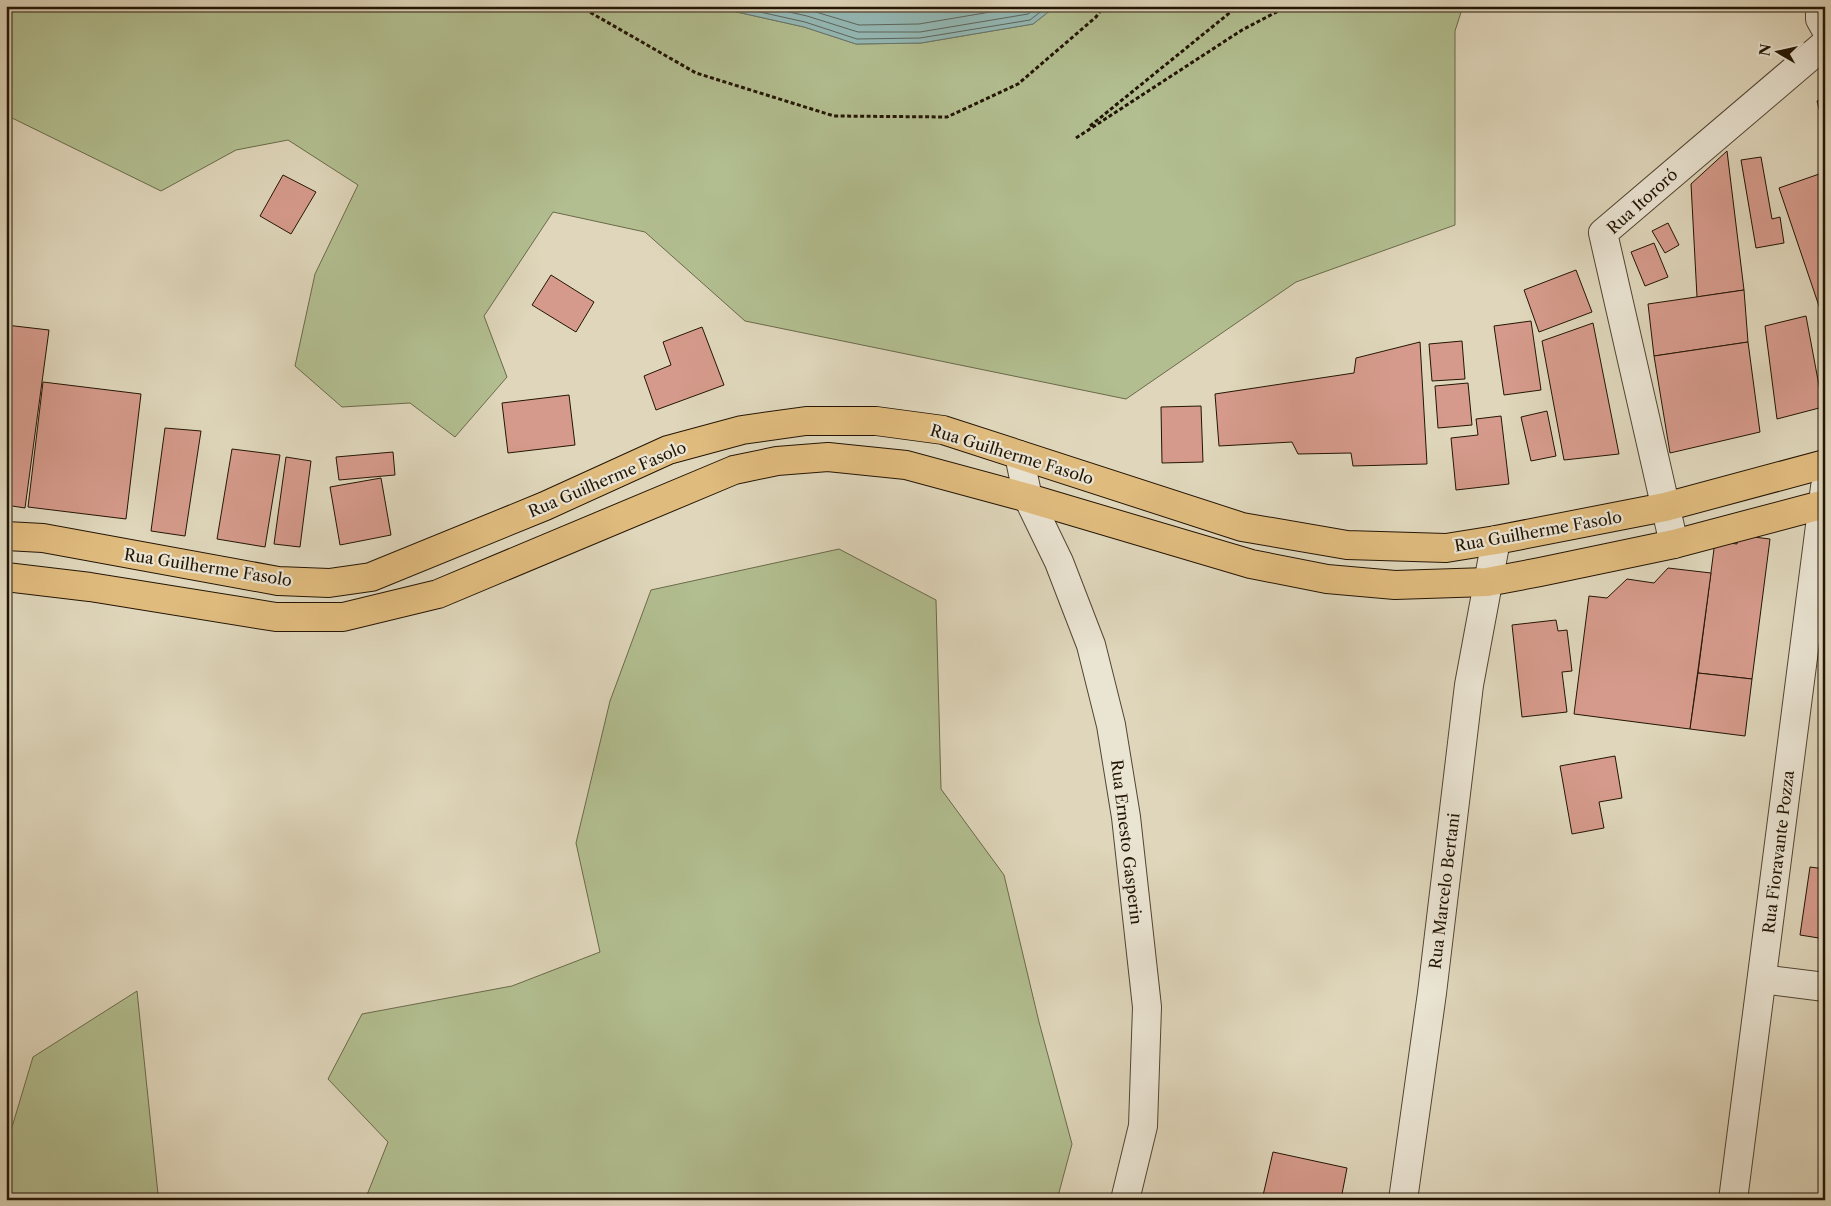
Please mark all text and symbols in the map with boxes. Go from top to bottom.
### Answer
north arrow [1754,28,1804,78]
text: N [1755,43,1775,57]
street label: Rua Itororó [1603,164,1682,238]
street label: Rua Guilherme Fasolo [928,420,1096,488]
street label: Rua Guilherme Fasolo [525,437,689,521]
street label: Rua Guilherme Fasolo [1453,506,1624,556]
street label: Rua Guilherme Fasolo [123,544,294,590]
street label: Rua Ernesto Gasperin [1107,758,1147,926]
street label: Rua Fioravante Pozza [1758,769,1798,935]
street label: Rua Marcelo Bertani [1425,812,1464,970]

